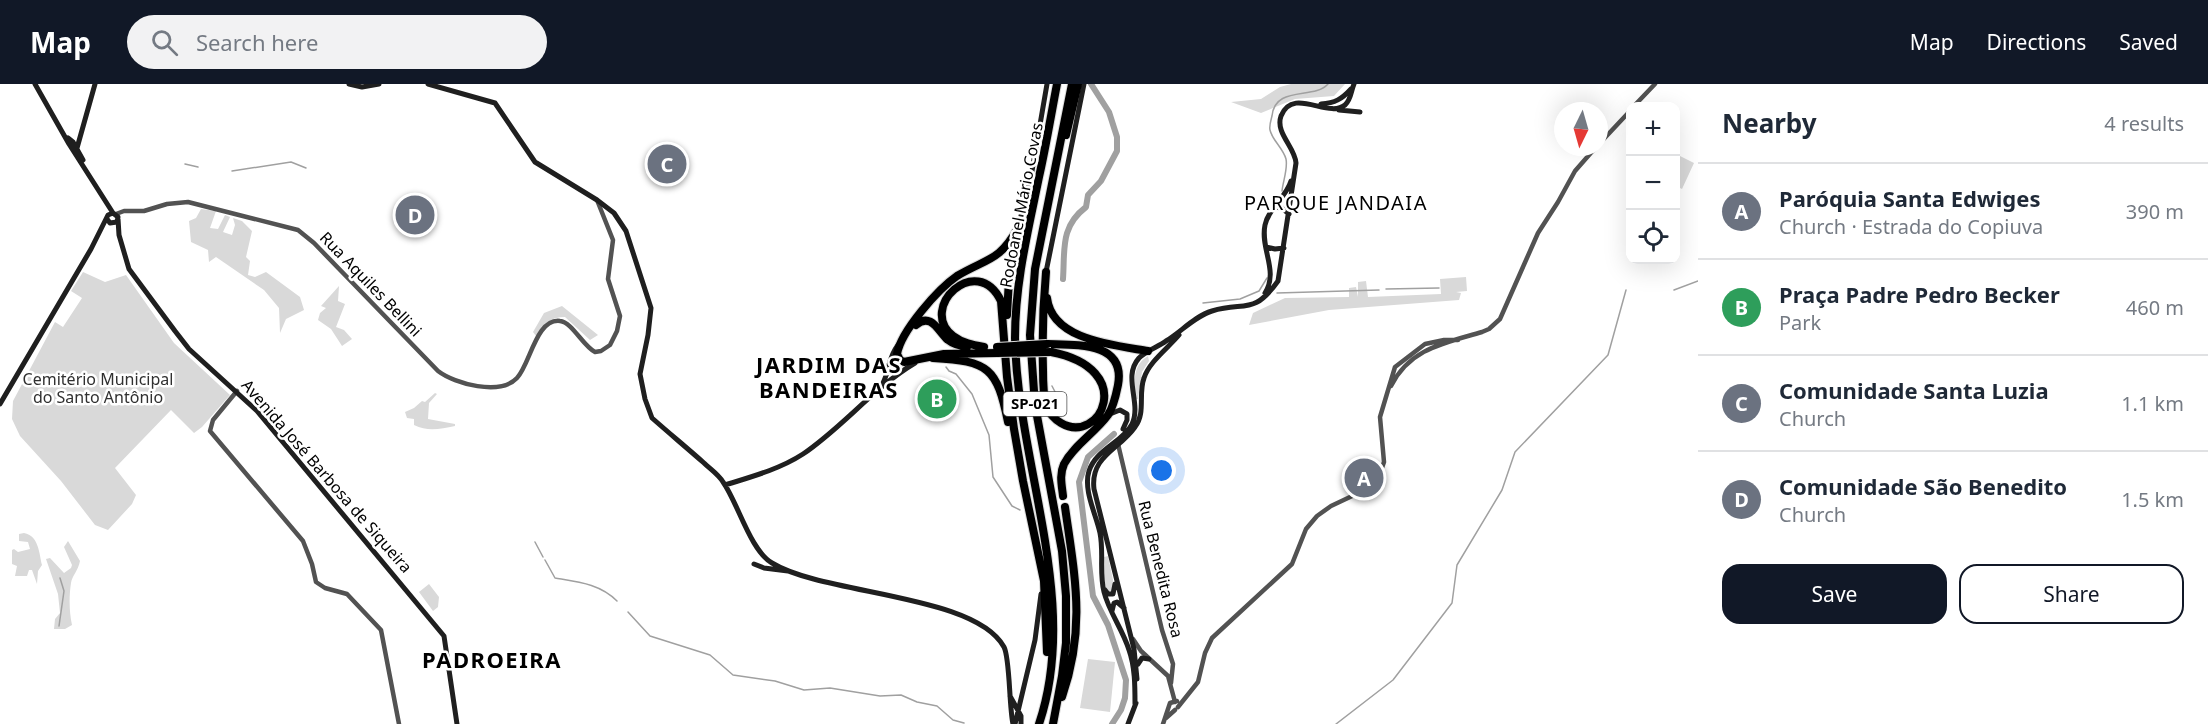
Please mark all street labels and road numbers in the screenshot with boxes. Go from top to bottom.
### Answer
street label: Rodoanel Mário Covas [994,121,1048,289]
street label: Rua Aquiles Bellini [315,227,427,341]
street label: Avenida José Barbosa de Siqueira [237,375,417,577]
road number: SP-021 [1004,392,1066,416]
street label: Rua Benedita Rosa [1133,498,1189,640]

